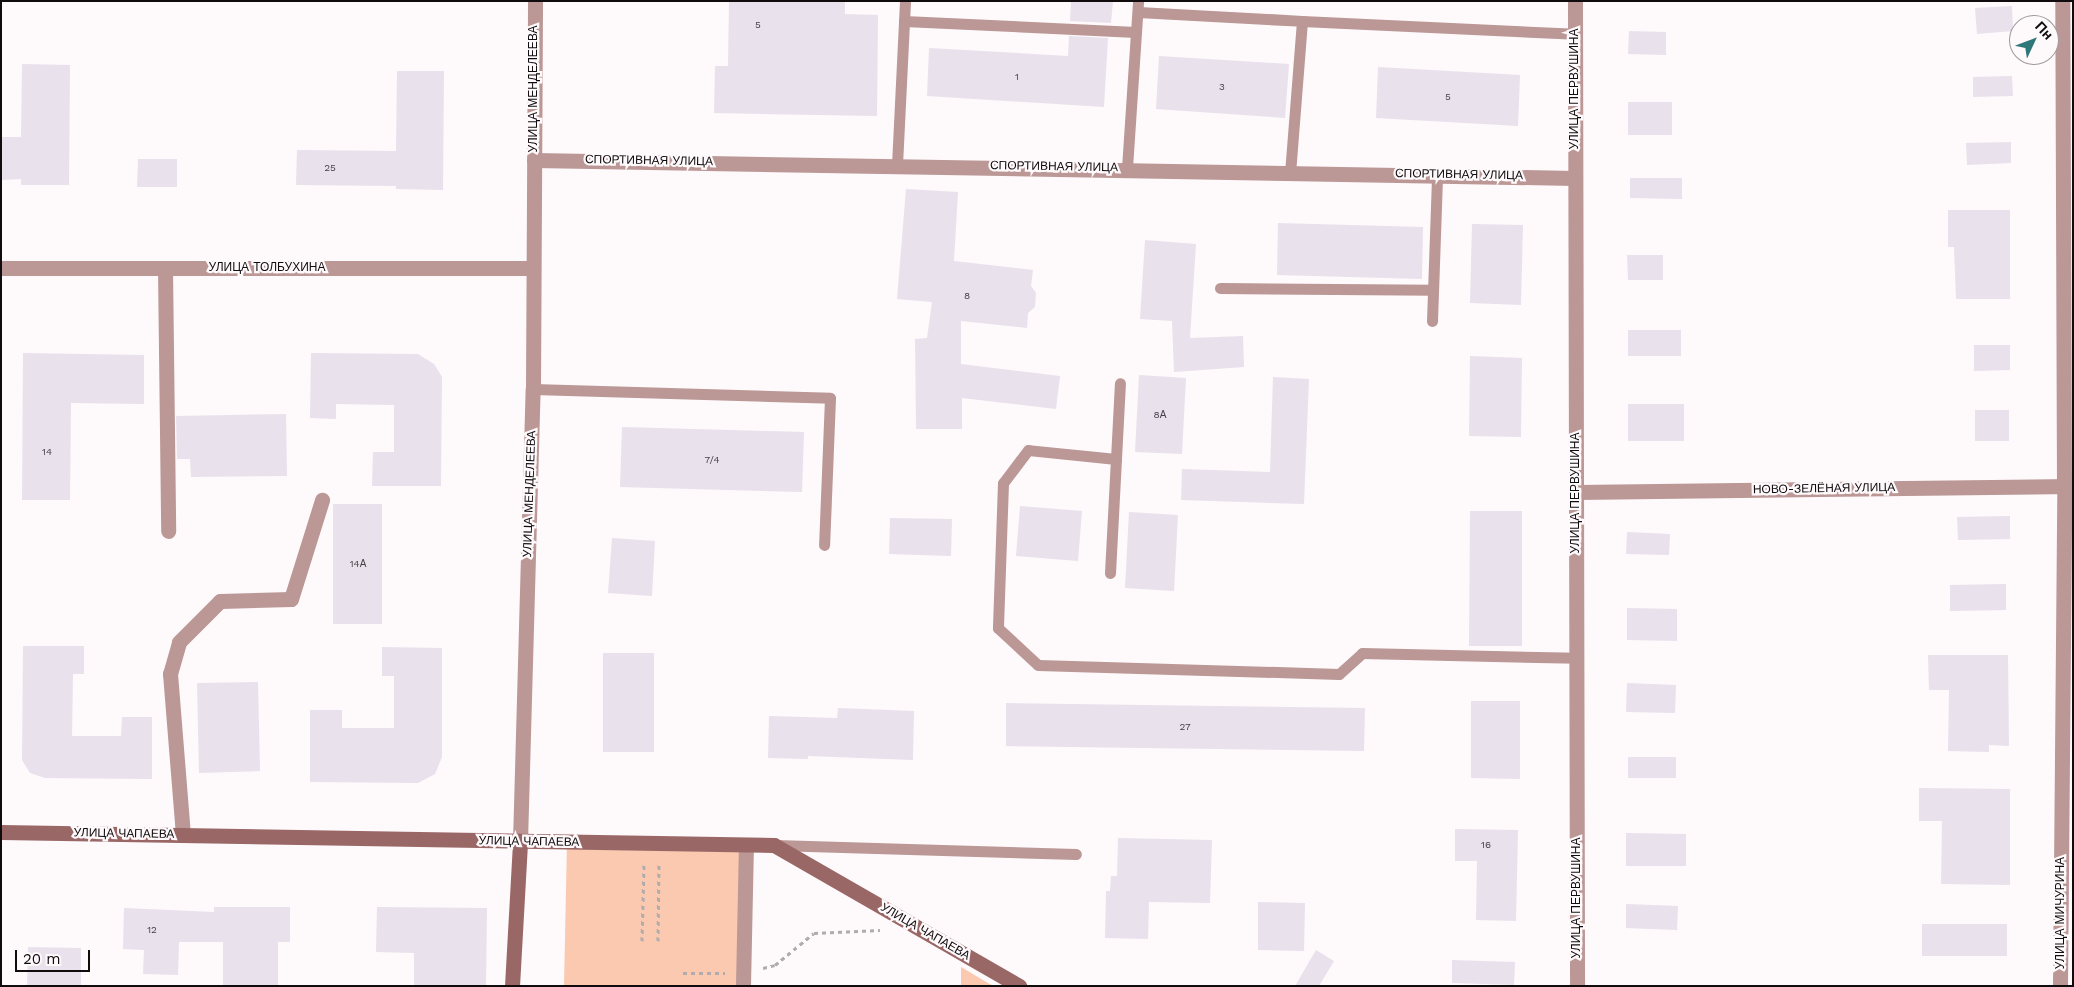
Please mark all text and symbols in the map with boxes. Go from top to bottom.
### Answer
north arrow [2009,15,2059,65]
text: Пн [2032,18,2056,43]
house number: 5 [755,19,761,31]
street label: УЛИЦА МЕНДЕЛЕЕВА [527,26,541,152]
street label: УЛИЦА ПЕРВУШИНА [1568,29,1582,149]
house number: 1 [1015,71,1019,83]
house number: 3 [1219,81,1225,93]
house number: 5 [1445,91,1451,103]
street label: СПОРТИВНАЯ УЛИЦА [585,153,713,169]
street label: СПОРТИВНАЯ УЛИЦА [990,159,1118,175]
house number: 25 [324,162,336,174]
street label: СПОРТИВНАЯ УЛИЦА [1395,167,1523,183]
street label: УЛИЦА ТОЛБУХИНА [208,261,326,275]
house number: 8 [964,290,970,302]
house number: 8А [1154,409,1166,421]
street label: УЛИЦА МЕНДЕЛЕЕВА [521,430,539,558]
street label: УЛИЦА ПЕРВУШИНА [1569,433,1583,553]
house number: 14 [42,446,52,458]
house number: 7/4 [704,454,720,466]
street label: НОВО-ЗЕЛЁНАЯ УЛИЦА [1753,481,1895,497]
house number: 14А [350,558,366,570]
house number: 27 [1179,721,1191,733]
street label: УЛИЦА ЧАПАЕВА [73,826,175,842]
street label: УЛИЦА ЧАПАЕВА [478,834,580,850]
street label: УЛИЦА ПЕРВУШИНА [1570,838,1584,958]
house number: 16 [1481,839,1491,851]
street label: УЛИЦА МИЧУРИНА [2054,857,2068,969]
street label: УЛИЦА ЧАПАЕВА [878,901,972,963]
house number: 12 [147,924,157,936]
scale bar [18,940,92,972]
text: 20 m [23,950,61,968]

